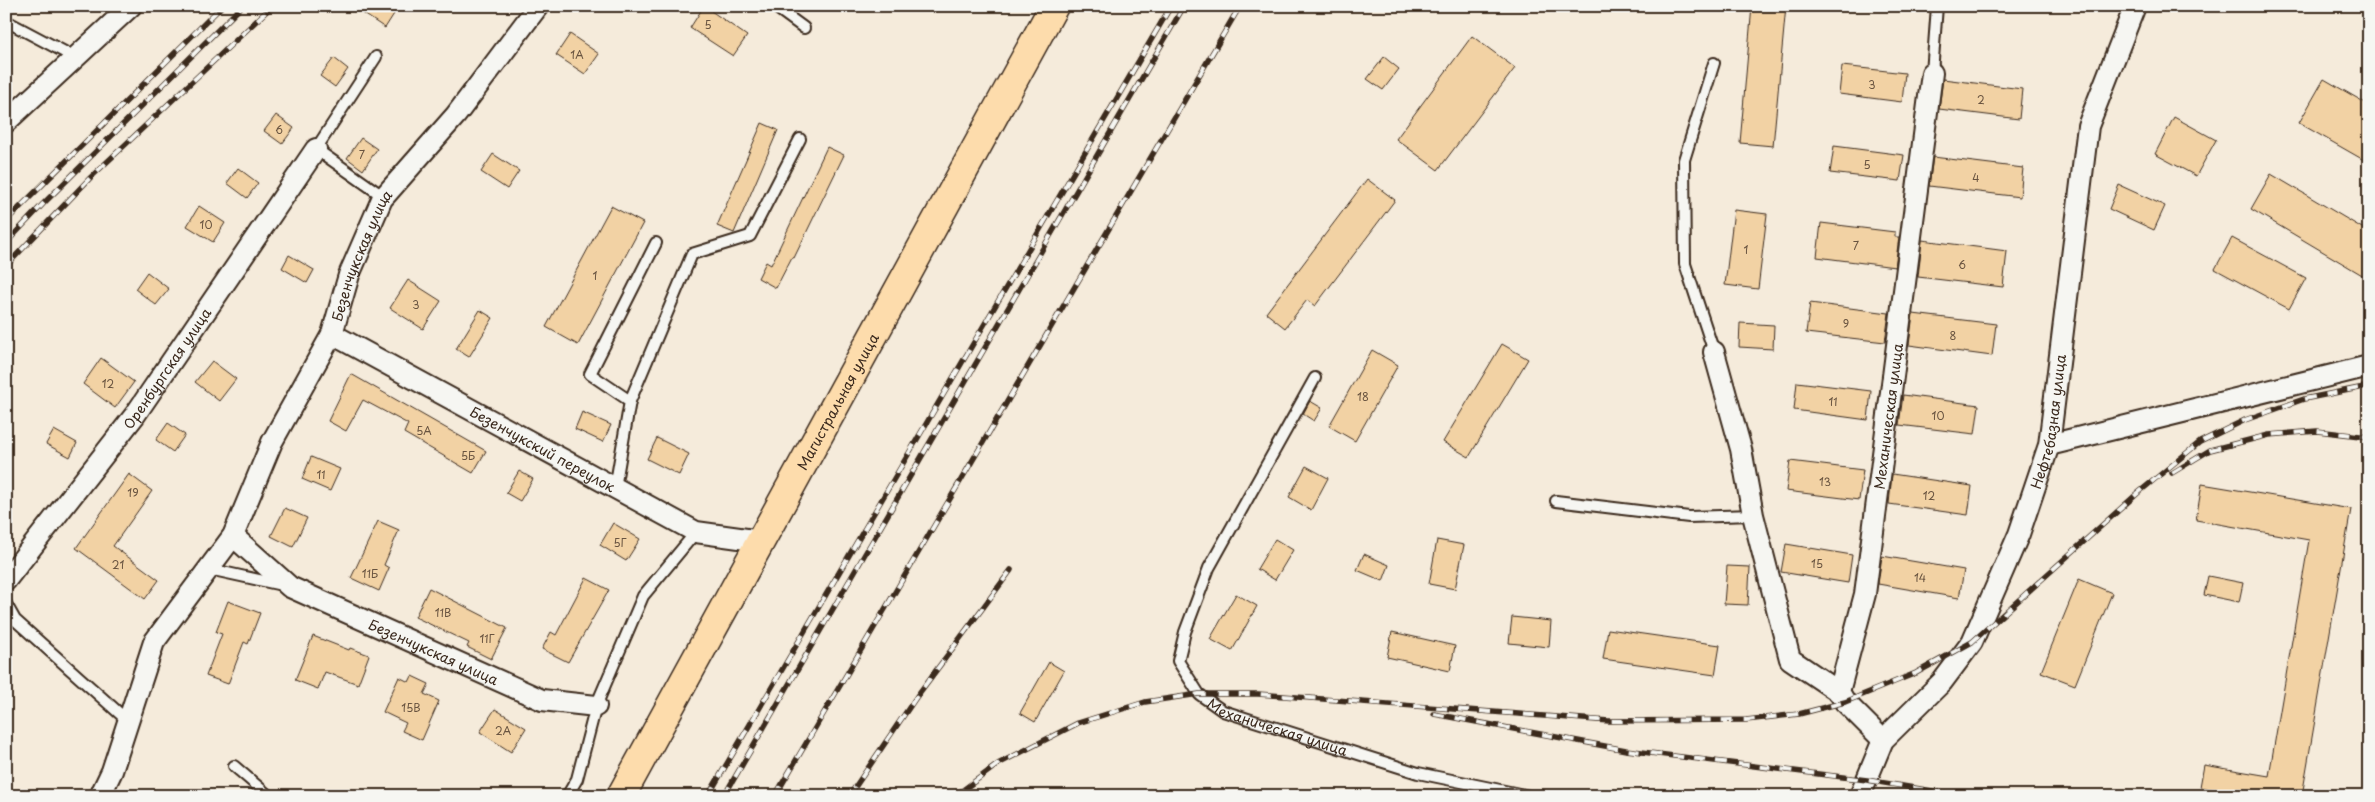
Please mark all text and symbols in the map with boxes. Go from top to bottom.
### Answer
house number: 5 [704,16,712,33]
house number: 1А [570,46,584,63]
house number: 3 [1868,76,1876,93]
house number: 2 [1977,91,1985,108]
house number: 6 [275,121,283,138]
house number: 7 [359,146,365,163]
house number: 5 [1863,156,1871,173]
house number: 4 [1972,169,1980,186]
street label: Безенчукская улица [326,184,397,324]
house number: 10 [200,216,212,233]
house number: 7 [1853,237,1859,254]
house number: 1 [1744,241,1749,258]
house number: 6 [1958,256,1966,273]
house number: 1 [593,267,598,284]
house number: 3 [412,296,420,313]
street label: Оренбургская улица [117,303,216,433]
house number: 9 [1843,315,1849,332]
house number: 8 [1950,327,1957,344]
street label: Магистральная улица [791,329,883,474]
street label: Механическая улица [1868,342,1908,491]
street label: Нефтебазная улица [2025,353,2071,491]
house number: 12 [102,375,115,392]
house number: 18 [1357,388,1369,405]
house number: 11 [1828,393,1838,410]
street label: Безенчукский переулок [466,401,620,497]
house number: 10 [1932,407,1944,424]
house number: 5А [416,422,432,439]
house number: 5Б [461,447,475,464]
house number: 11 [316,466,326,483]
house number: 13 [1819,473,1831,490]
house number: 19 [127,484,139,501]
house number: 12 [1923,487,1936,504]
house number: 5Г [613,534,627,551]
house number: 15 [1811,555,1823,572]
house number: 21 [112,556,124,573]
house number: 11Б [362,565,378,582]
house number: 14 [1914,569,1926,586]
house number: 11В [435,604,451,621]
street label: Безенчукская улица [365,613,502,690]
house number: 11Г [479,630,495,647]
street label: Механическая улица [1203,693,1351,761]
house number: 15В [401,699,421,716]
house number: 2А [495,722,512,739]

